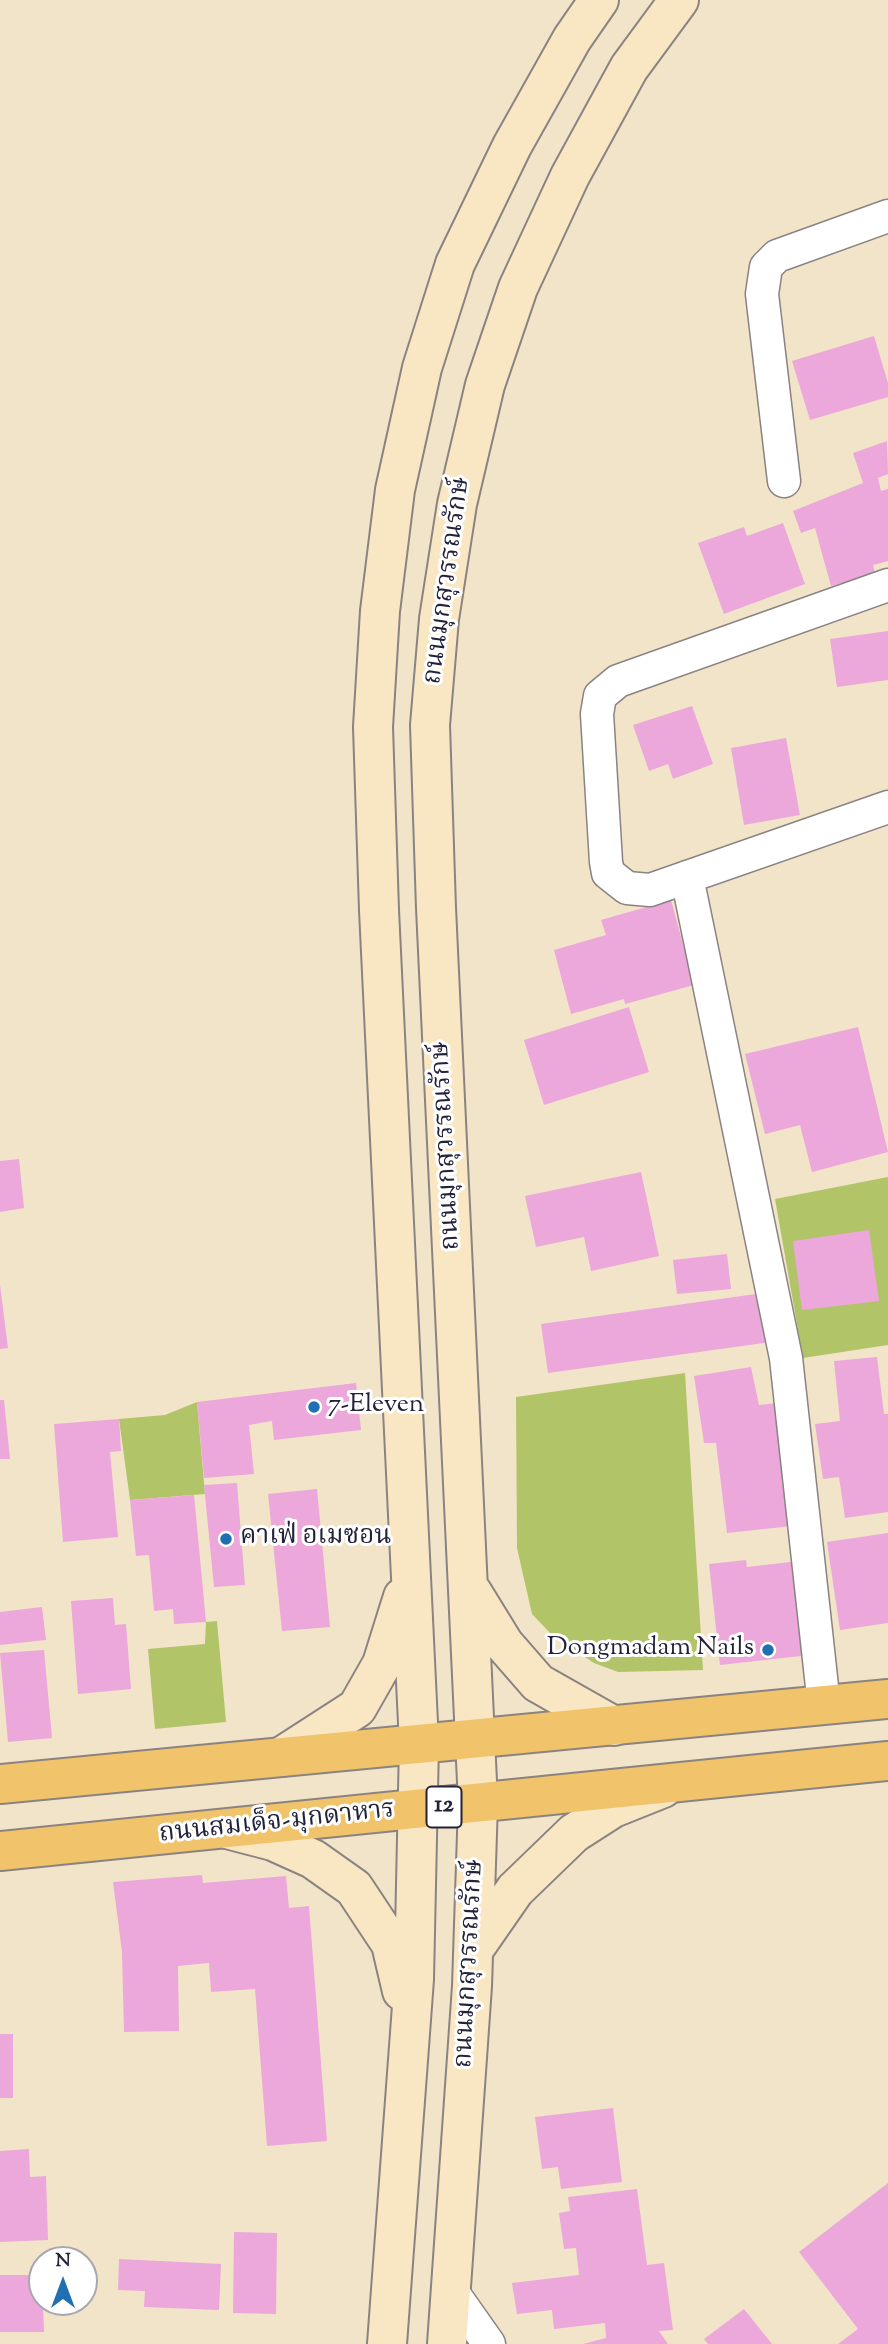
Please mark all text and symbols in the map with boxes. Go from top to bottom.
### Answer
street label: ถนนมุกสุวรรณรักษ์ [419,475,479,687]
street label: ถนนมุกสุวรรณรักษ์ [427,1041,469,1251]
place label: 7-Eleven [328,1391,424,1423]
marker: 7-Eleven [306,1399,322,1415]
place label: คาเฟ่ อเมซอน [240,1523,392,1555]
marker: คาเฟ่ อเมซอน [218,1531,234,1547]
place label: Dongmadam Nails [547,1634,754,1666]
marker: Dongmadam Nails [760,1642,776,1658]
road number: 12 [426,1787,462,1828]
street label: ถนนสมเด็จ-มุกดาหาร [158,1796,396,1852]
street label: ถนนมุกสุวรรณรักษ์ [450,1859,492,2069]
north arrow [28,2246,98,2316]
text: N [55,2248,71,2275]

